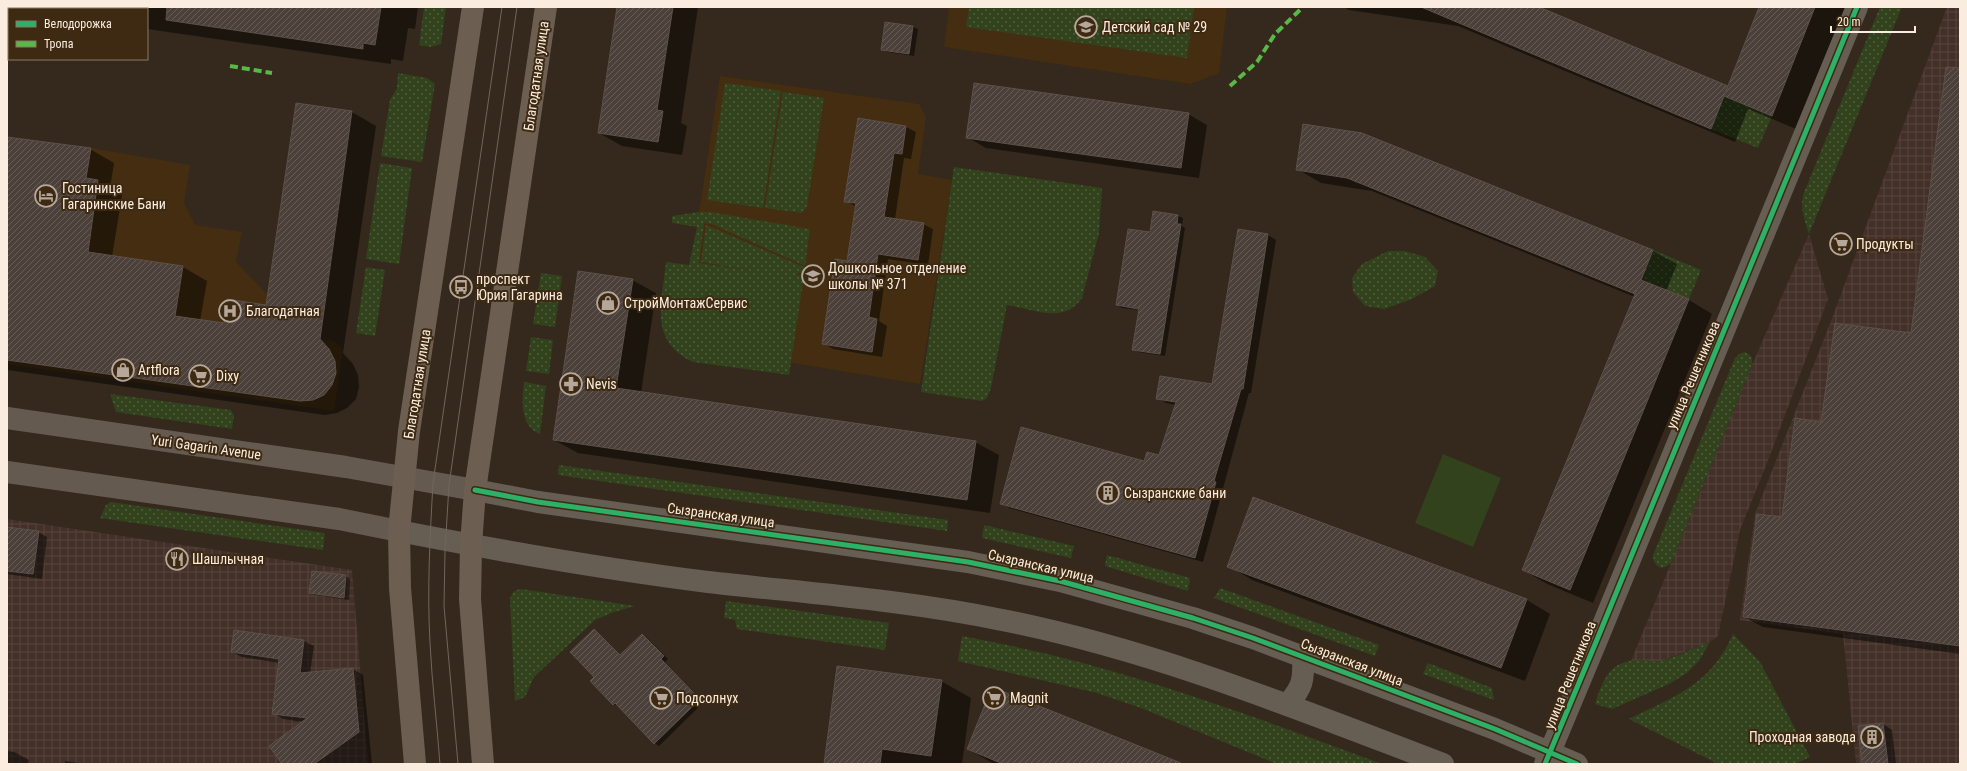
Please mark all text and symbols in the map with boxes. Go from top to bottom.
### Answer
legend [8,8,148,60]
scale bar [1831,8,1915,34]
school or university icon: Детский сад № 29 [1073,14,1099,40]
text: 20 m [1837,15,1861,29]
text: Велодорожка [44,17,112,31]
place label: Детский сад № 29 [1102,19,1207,35]
street label: Благодатная улица [520,20,552,132]
text: Тропа [44,37,74,51]
place label: Гостиница Гагаринские Бани [62,180,166,212]
hotel icon: Гостиница Гагаринские Бани [33,183,59,209]
supermarket icon: Продукты [1828,231,1854,257]
place label: Продукты [1856,236,1914,252]
place label: Дошкольное отделение школы № 371 [828,260,967,292]
school or university icon: Дошкольное отделение школы № 371 [800,263,826,289]
place label: проспект Юрия Гагарина [476,271,563,303]
bus stop icon: проспект Юрия Гагарина [448,274,474,300]
shop icon: СтройМонтажСервис [595,290,621,316]
place label: СтройМонтажСервис [624,295,748,311]
hospital icon: Благодатная [217,298,243,324]
place label: Благодатная [246,303,320,319]
street label: улица Решетникова [1663,319,1723,431]
street label: Благодатная улица [400,328,434,440]
shop icon: Artflora [110,357,136,383]
place label: Artflora [138,362,180,378]
supermarket icon: Dixy [187,363,213,389]
place label: Dixy [216,368,239,384]
pharmacy icon: Nevis [558,371,584,397]
place label: Nevis [586,376,617,392]
street label: Yuri Gagarin Avenue [150,431,262,463]
building icon: Сызранские бани [1095,480,1121,506]
place label: Сызранские бани [1124,485,1226,501]
street label: Сызранская улица [666,500,776,530]
restaurant icon: Шашлычная [164,546,190,572]
street label: Сызранская улица [986,546,1096,586]
place label: Шашлычная [192,551,264,567]
street label: улица Решетникова [1541,619,1599,731]
street label: Сызранская улица [1299,635,1405,689]
supermarket icon: Подсолнух [648,685,674,711]
supermarket icon: Magnit [981,685,1007,711]
place label: Подсолнух [676,690,738,706]
place label: Magnit [1010,690,1048,706]
building icon: Проходная завода [1859,724,1885,750]
place label: Проходная завода [1749,729,1856,745]

